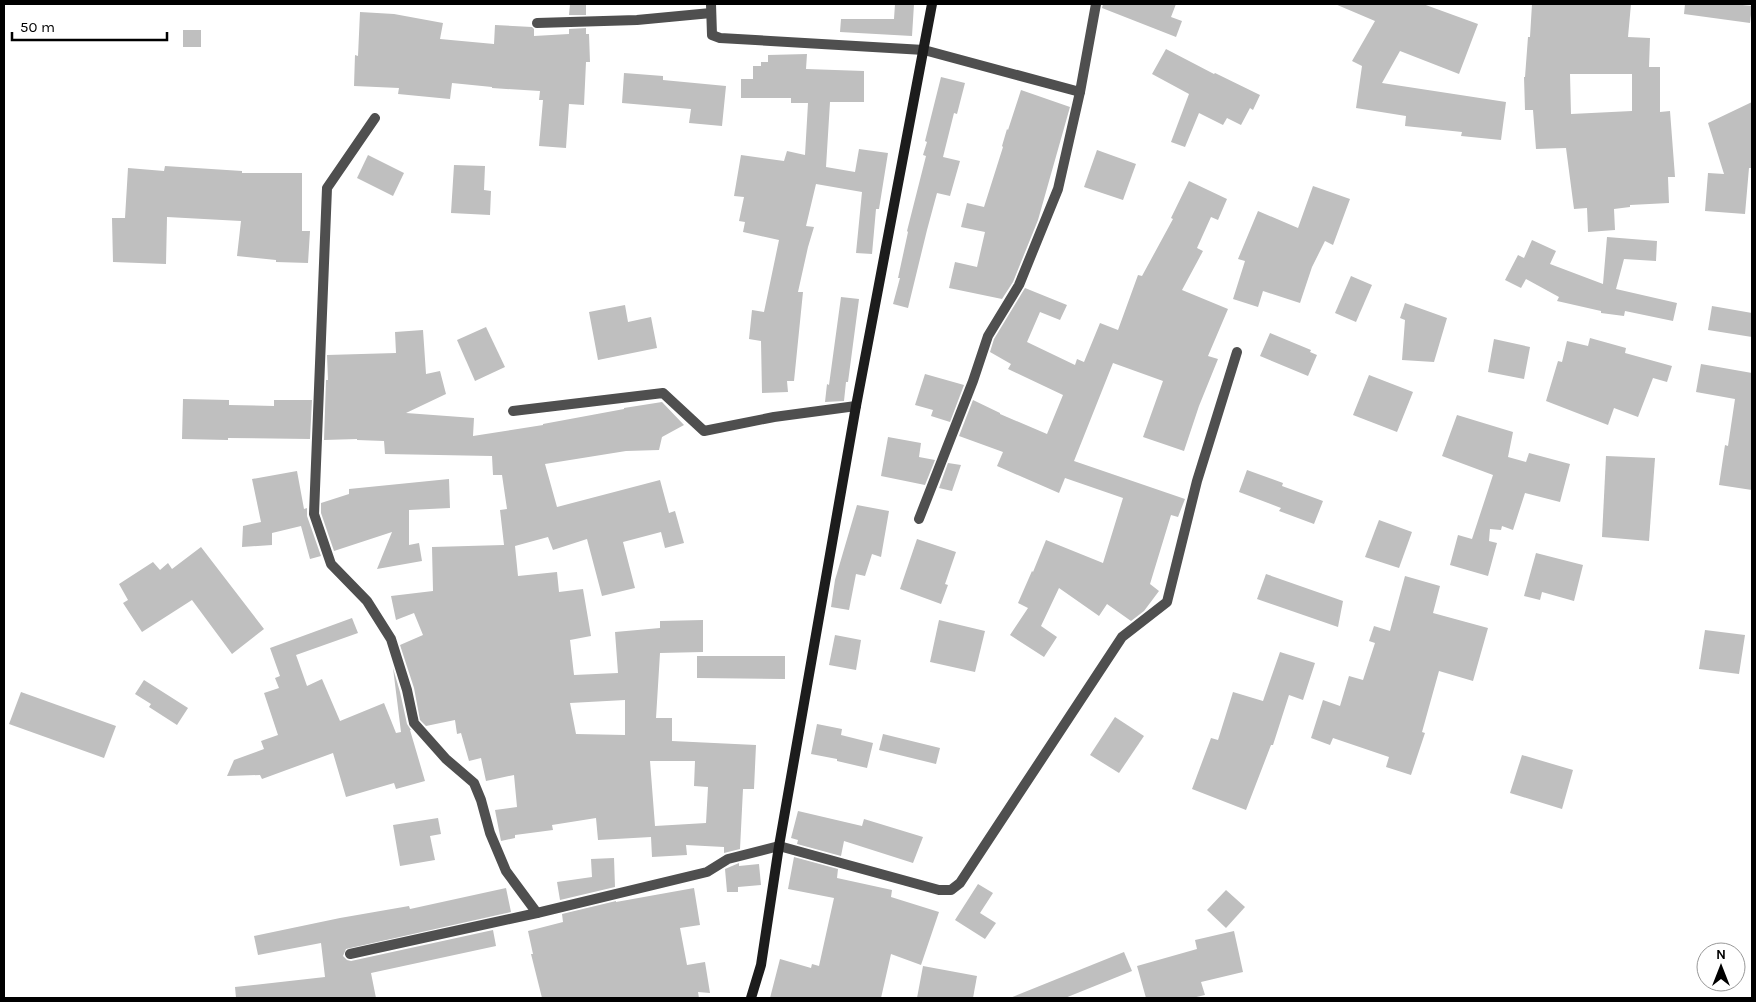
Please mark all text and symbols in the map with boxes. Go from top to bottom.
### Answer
scale bar [12,10,168,42]
text: 50 m [20,18,55,36]
north arrow [1696,942,1746,992]
text: N [1716,946,1726,963]

